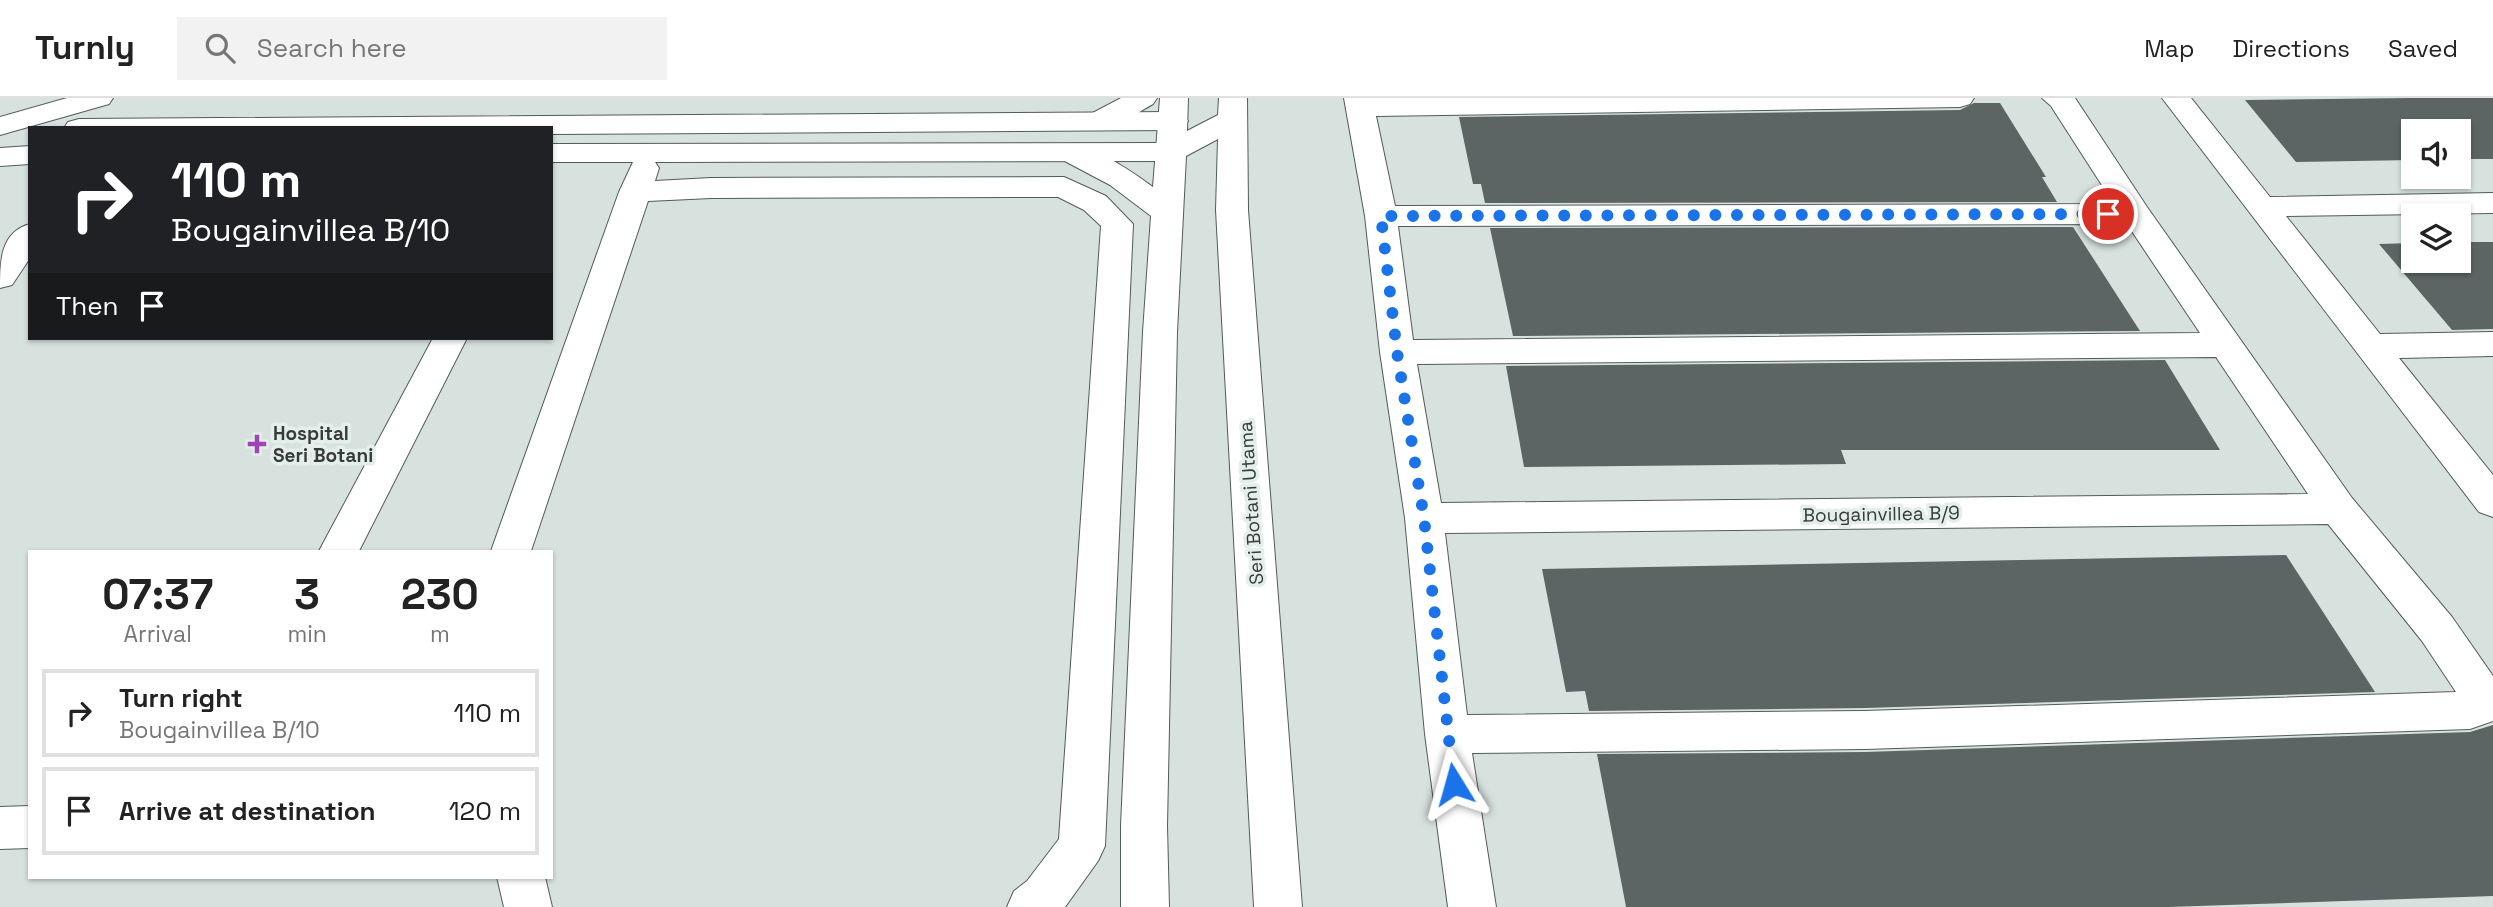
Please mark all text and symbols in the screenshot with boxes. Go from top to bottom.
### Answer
search box [177,17,667,80]
text: Turnly [35,27,135,69]
icon: search [201,29,239,67]
text: Search here [257,31,407,65]
text: Map [2144,33,2194,64]
text: Directions [2232,33,2350,64]
text: Saved [2388,33,2458,64]
map controls [2401,119,2471,273]
button: sound [2401,119,2471,189]
text: 110 m [171,149,301,211]
icon: right [56,154,147,245]
pin [2078,184,2138,244]
icon: arrive [2089,195,2127,233]
button: layers [2401,203,2471,273]
text: Bougainvillea B/10 [171,210,450,250]
icon: arrive [133,287,171,325]
text: Then [56,289,119,323]
street label: Seri Botani Utama [1233,420,1269,586]
place label: Hospital Seri Botani [273,421,373,468]
marker: Hospital Seri Botani [247,434,267,454]
street label: Bougainvillea B/9 [1802,500,1960,528]
text: 07:37 [102,568,213,621]
text: 3 [294,568,320,621]
text: 230 [401,568,479,621]
text: Arrival [124,619,192,649]
text: min [287,619,327,649]
text: m [430,619,450,649]
text: Turn right [119,681,243,715]
icon: right [60,694,98,732]
text: 110 m [454,696,521,730]
text: Bougainvillea B/10 [119,715,320,745]
position arrow [1417,747,1491,821]
icon: arrive [60,792,98,830]
text: Arrive at destination [119,794,376,828]
text: 120 m [449,794,521,828]

